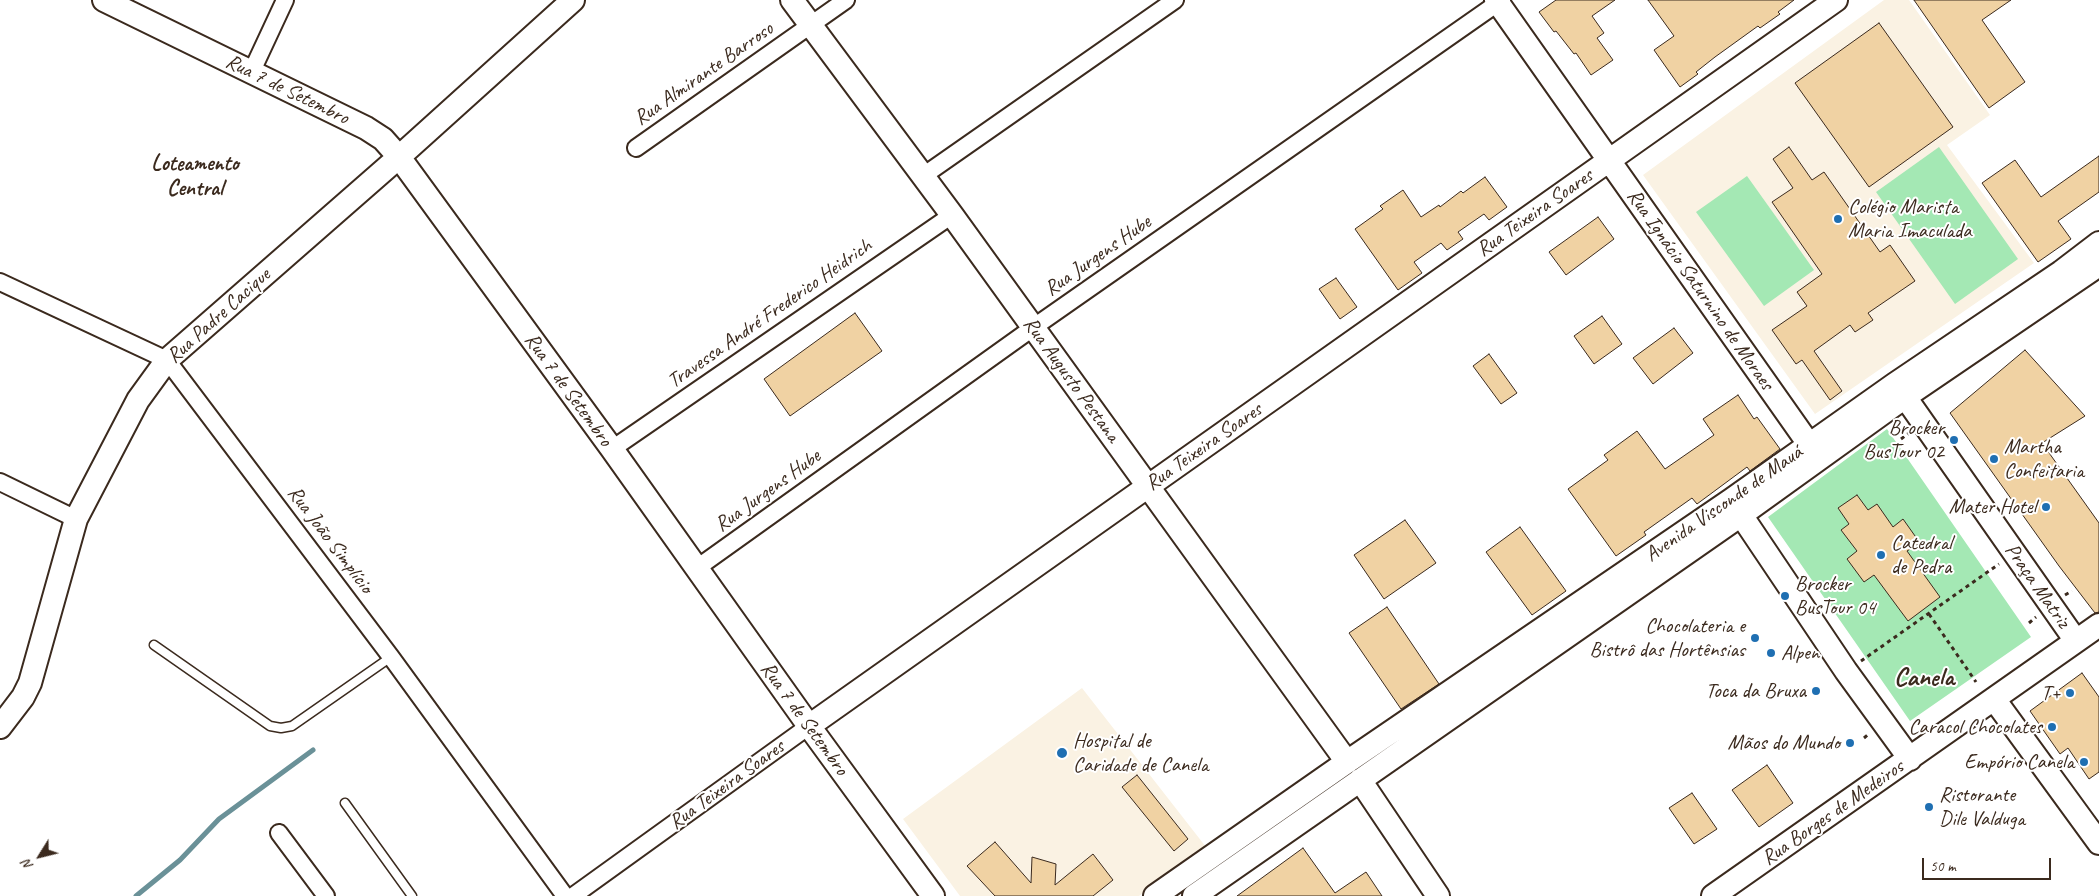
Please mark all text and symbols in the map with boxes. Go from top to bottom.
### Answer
street label: Rua Almirante Barroso [629,17,779,131]
street label: Rua 7 de Setembro [221,49,353,131]
district label: Loteamento Central [151,151,239,202]
street label: Rua Teixeira Soares [1472,163,1598,263]
street label: Rua Ignácio Saturnino de Moraes [1621,185,1779,395]
place label: Colégio Marista Maria Imaculada [1848,194,1972,244]
street label: Rua Jurgens Hube [1040,210,1156,302]
marker: Colégio Marista Maria Imaculada [1832,213,1844,225]
street label: Travessa André Frederico Heidrich [663,234,877,394]
street label: Rua Padre Cacique [162,263,276,369]
street label: Rua Augusto Pestana [1017,312,1125,448]
street label: Rua 7 de Setembro [518,328,618,452]
street label: Rua Teixeira Soares [1141,397,1267,497]
place label: Brocker BusTour 02 [1863,415,1944,465]
marker: Brocker BusTour 02 [1948,434,1960,446]
place label: Martha Confeitaria [2004,434,2084,484]
street label: Avenida Visconde de Mauá [1640,440,1808,568]
street label: Rua Jurgens Hube [710,444,826,538]
marker: Martha Confeitaria [1988,453,2000,465]
street label: Rua João Simplício [281,481,379,599]
place label: Mater Hotel [1949,494,2036,520]
marker: Mater Hotel [2040,501,2052,513]
place label: Catedral de Pedra [1891,530,1952,580]
street label: Praça Matriz [1999,539,2075,633]
marker: Catedral de Pedra [1875,549,1887,561]
place label: Brocker BusTour 04 [1795,571,1876,621]
marker: Brocker BusTour 04 [1779,590,1791,602]
place label: Chocolateria e Bistrô das Hortênsias [1589,613,1745,663]
marker: Chocolateria e Bistrô das Hortênsias [1749,632,1761,644]
place label: Alpen [1781,640,1819,666]
marker: Alpen [1765,647,1777,659]
street label: Rua 7 de Setembro [754,657,854,781]
district label: Canela [1894,662,1954,694]
place label: Toca da Bruxa [1706,678,1806,704]
place label: T+ [2041,680,2060,706]
marker: Toca da Bruxa [1810,685,1822,697]
marker: T+ [2064,687,2076,699]
place label: Caracol Chocolates [1909,714,2042,740]
marker: Caracol Chocolates [2046,721,2058,733]
place label: Hospital de Caridade de Canela [1073,728,1208,778]
place label: Mãos do Mundo [1728,730,1840,756]
street label: Rua Teixeira Soares [664,735,790,835]
marker: Mãos do Mundo [1844,737,1856,749]
marker: Hospital de Caridade de Canela [1055,746,1069,760]
place label: Empório Canela [1964,749,2074,775]
street label: Rua Borges de Medeiros [1757,755,1909,871]
marker: Empório Canela [2078,756,2090,768]
place label: Ristorante Dile Valduga [1939,782,2025,832]
marker: Ristorante Dile Valduga [1923,801,1935,813]
north arrow [15,831,65,881]
scale bar [1924,848,2053,880]
text: N [18,857,37,874]
text: 50 m [1930,857,1956,876]

